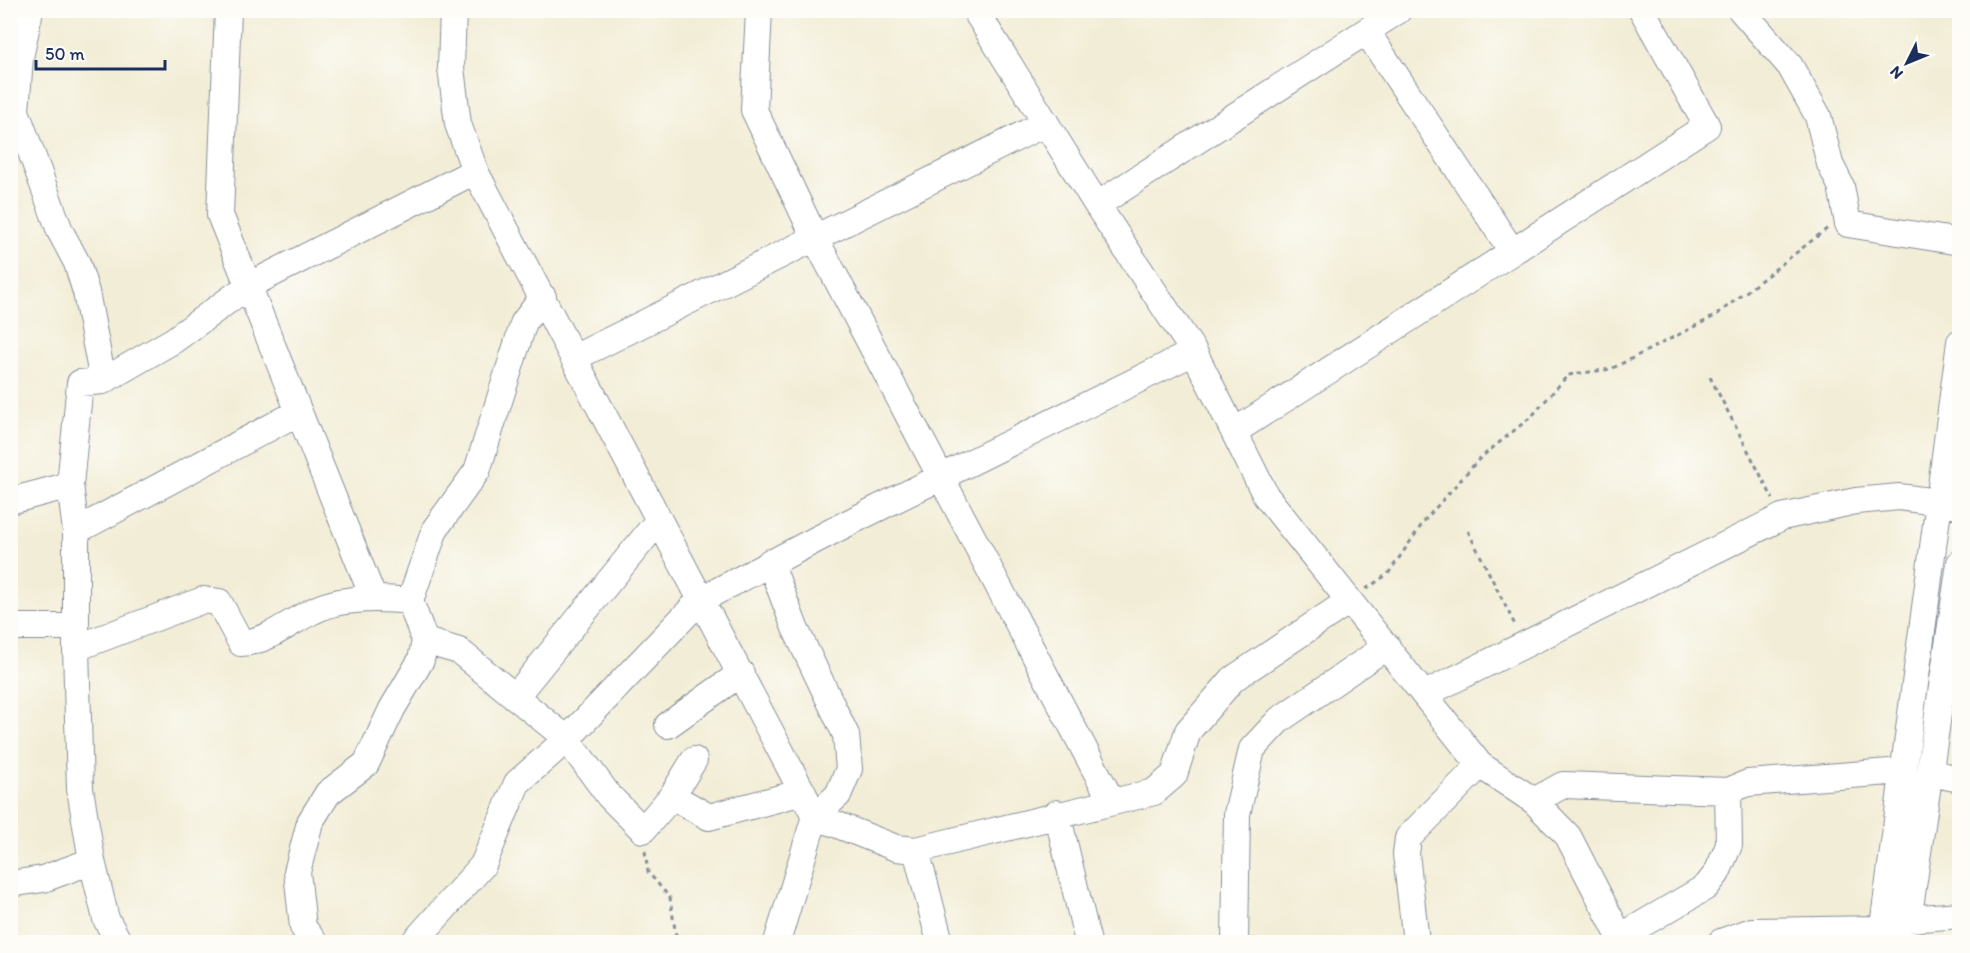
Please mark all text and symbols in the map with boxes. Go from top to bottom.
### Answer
scale bar [36,33,165,71]
north arrow [1877,33,1937,93]
text: 50 m [45,43,85,65]
text: N [1886,62,1907,83]

